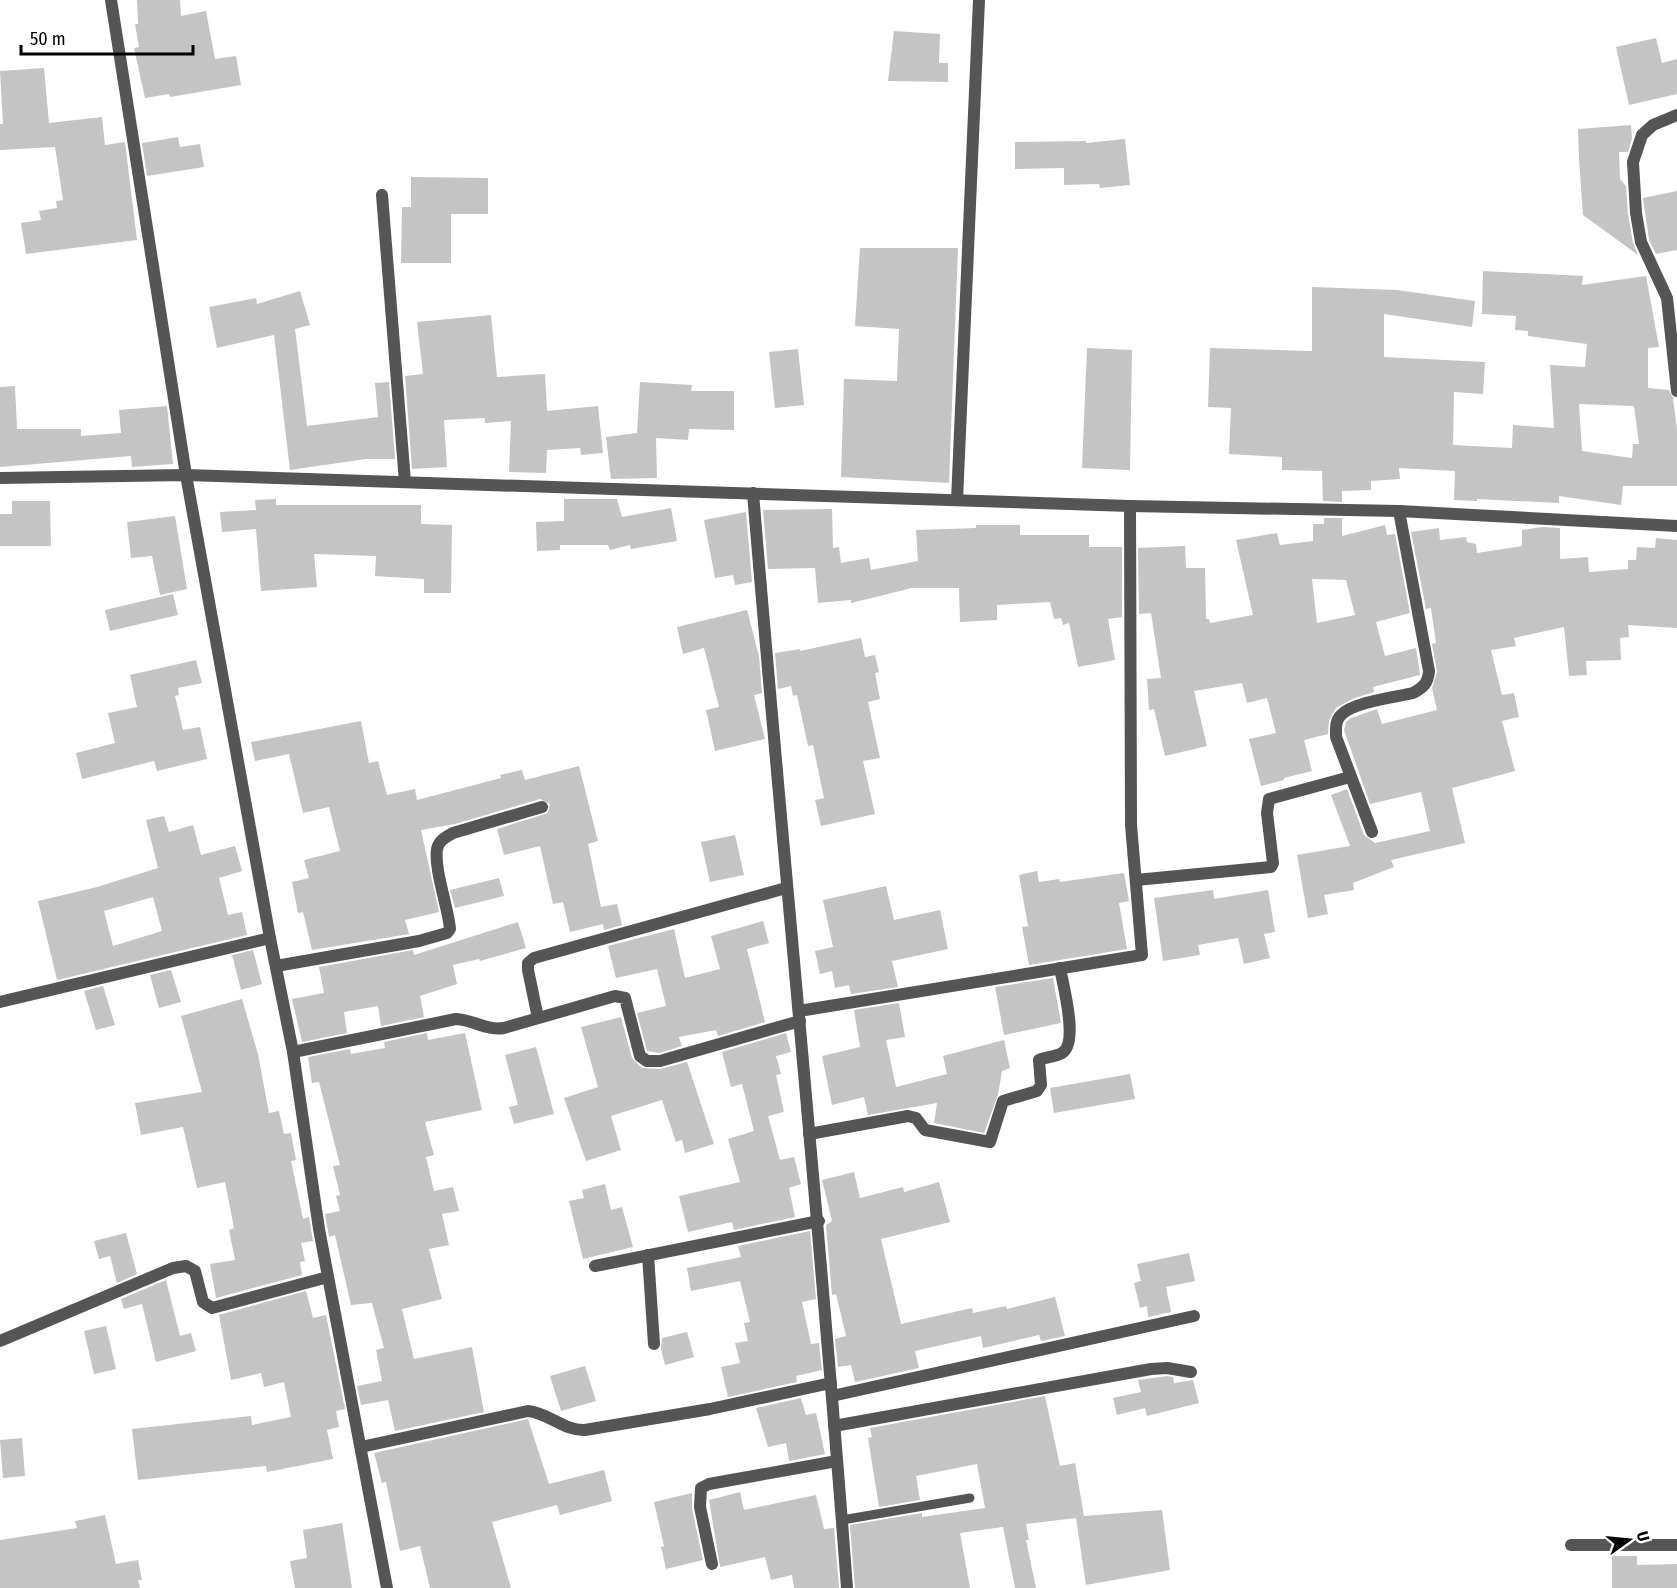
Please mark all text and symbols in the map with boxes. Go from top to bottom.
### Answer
scale bar [21,18,194,56]
text: 50 m [30,28,66,50]
north arrow [1599,1510,1659,1570]
text: U [1633,1529,1653,1543]

